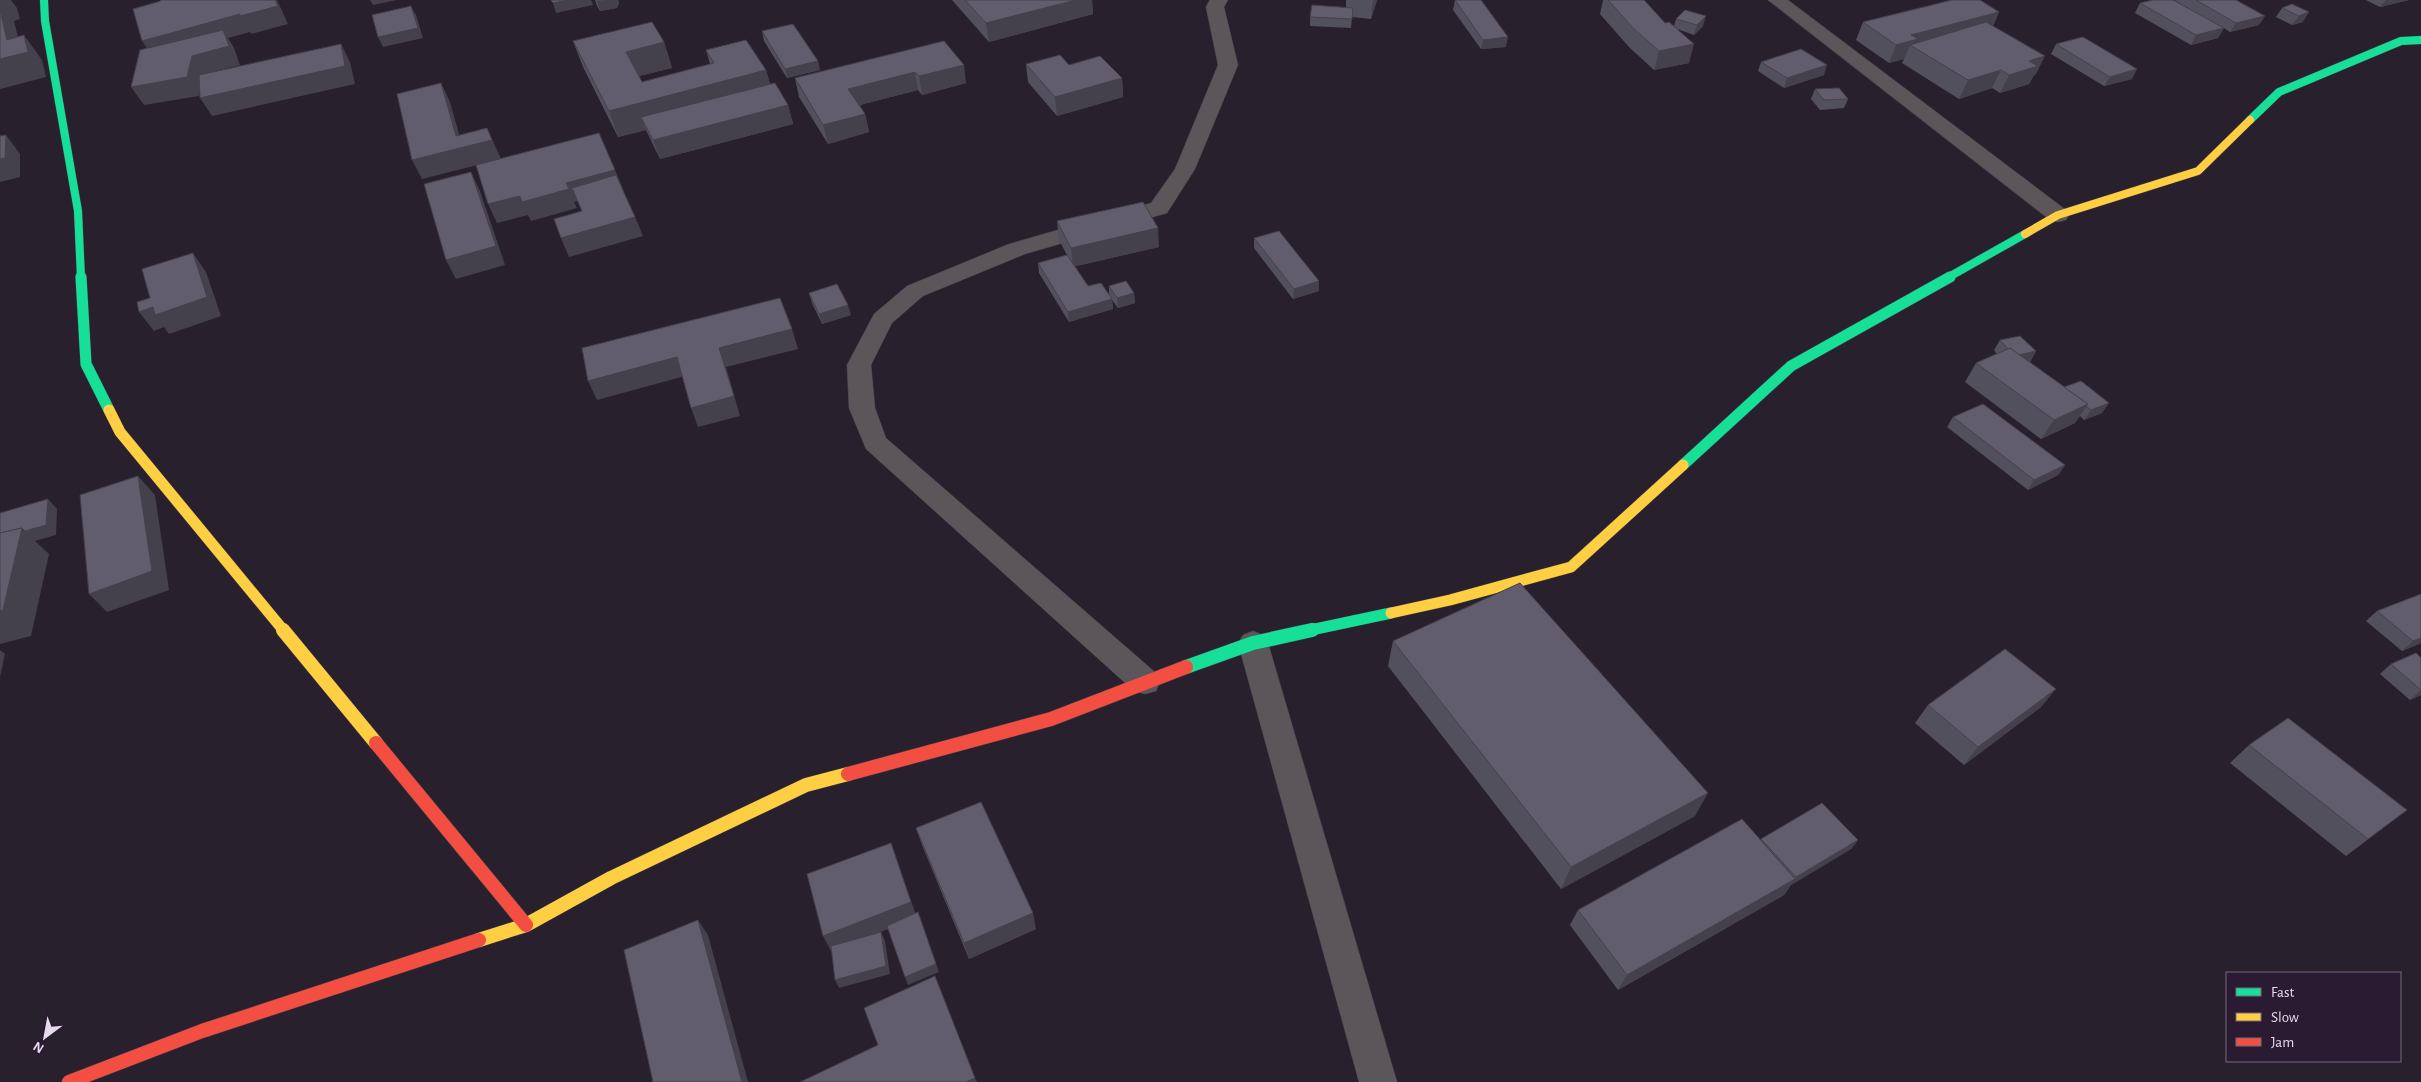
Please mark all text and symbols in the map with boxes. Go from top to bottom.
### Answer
legend [2226,972,2401,1062]
text: Fast [2271,985,2295,1000]
text: Slow [2271,1010,2299,1025]
north arrow [20,1012,70,1062]
text: Jam [2271,1035,2294,1050]
text: N [31,1039,46,1056]

